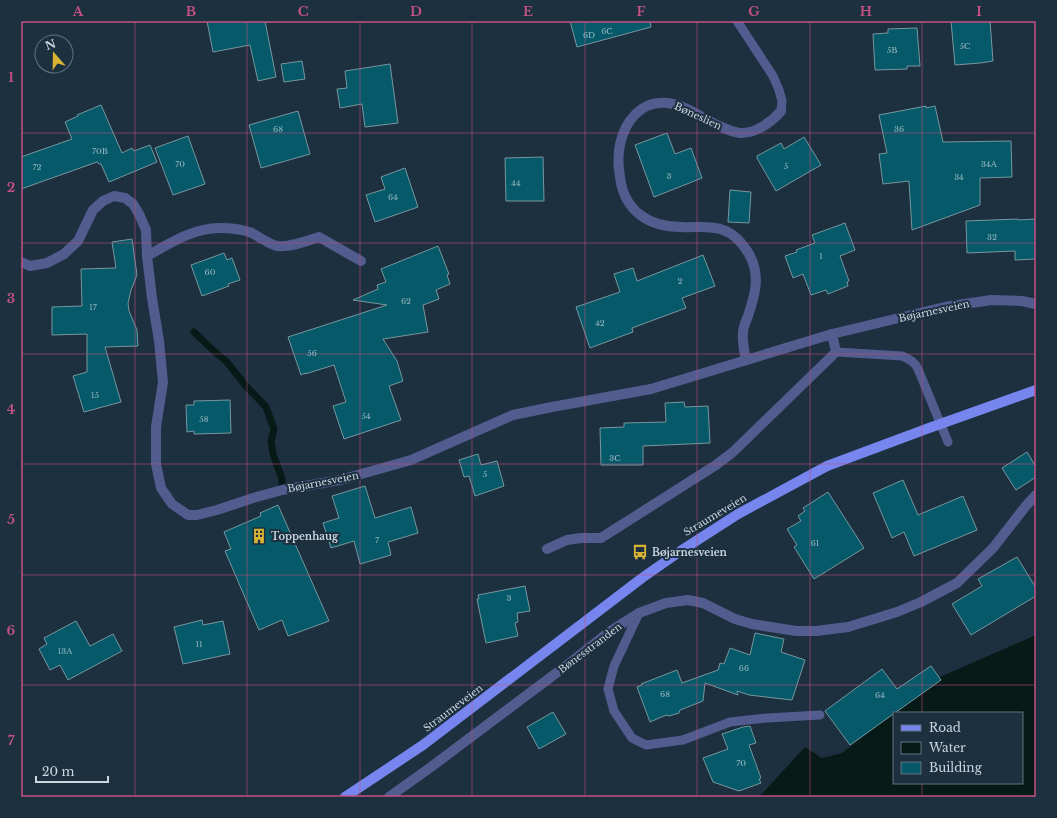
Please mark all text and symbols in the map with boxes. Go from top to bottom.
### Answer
text: A [72,3,84,20]
text: B [186,3,196,20]
text: C [298,3,309,20]
text: D [410,3,422,20]
text: E [523,3,533,20]
text: F [637,3,646,20]
text: G [748,3,760,20]
text: H [860,3,872,20]
text: I [976,3,982,20]
house number: 6C [601,26,613,36]
house number: 6D [583,30,595,40]
north arrow [34,34,74,74]
text: N [43,36,58,53]
house number: 5C [960,41,970,51]
house number: 5B [887,45,897,55]
text: 1 [8,69,14,86]
street label: Bøneslien [672,99,724,133]
house number: 68 [273,124,283,134]
house number: 36 [894,124,904,134]
house number: 70B [92,146,108,156]
house number: 70 [175,159,185,169]
house number: 34A [981,159,998,169]
house number: 5 [784,161,789,171]
house number: 72 [33,162,42,172]
house number: 3 [667,171,672,181]
house number: 34 [954,172,964,182]
house number: 44 [511,178,521,188]
text: 2 [7,179,15,196]
house number: 64 [388,192,398,202]
house number: 32 [987,232,997,242]
house number: 1 [819,251,823,261]
house number: 60 [205,267,216,277]
house number: 2 [678,276,683,286]
text: 3 [7,290,15,307]
house number: 62 [401,296,411,306]
street label: Bøjarnesveien [897,297,971,325]
house number: 17 [89,302,98,312]
house number: 42 [595,318,605,328]
house number: 56 [307,348,317,358]
house number: 15 [91,390,100,400]
text: 4 [7,401,16,418]
house number: 54 [361,411,371,421]
house number: 58 [199,414,209,424]
house number: 3C [609,453,621,463]
street label: Bøjarnesveien [286,469,360,495]
house number: 5 [483,469,488,479]
street label: Straumeveien [681,491,749,539]
text: 5 [7,511,15,528]
building icon: Toppenhaug [250,527,268,545]
place label: Toppenhaug [271,530,339,543]
house number: 7 [375,535,380,545]
house number: 61 [811,538,820,548]
bus stop icon: Bøjarnesveien [631,543,649,561]
place label: Bøjarnesveien [652,546,728,559]
house number: 3 [507,593,512,603]
street label: Bønesstranden [556,620,624,676]
text: 6 [7,622,16,639]
house number: 11 [195,639,203,649]
house number: 13A [58,646,73,656]
house number: 66 [739,663,749,673]
street label: Straumeveien [421,681,485,735]
house number: 68 [660,689,670,699]
house number: 64 [875,690,885,700]
legend [893,712,1023,784]
text: Road [929,720,961,735]
text: 7 [8,732,15,749]
text: Water [928,740,966,755]
scale bar [36,758,108,784]
house number: 70 [736,758,746,768]
text: Building [929,760,983,775]
text: 20 m [42,764,74,779]

